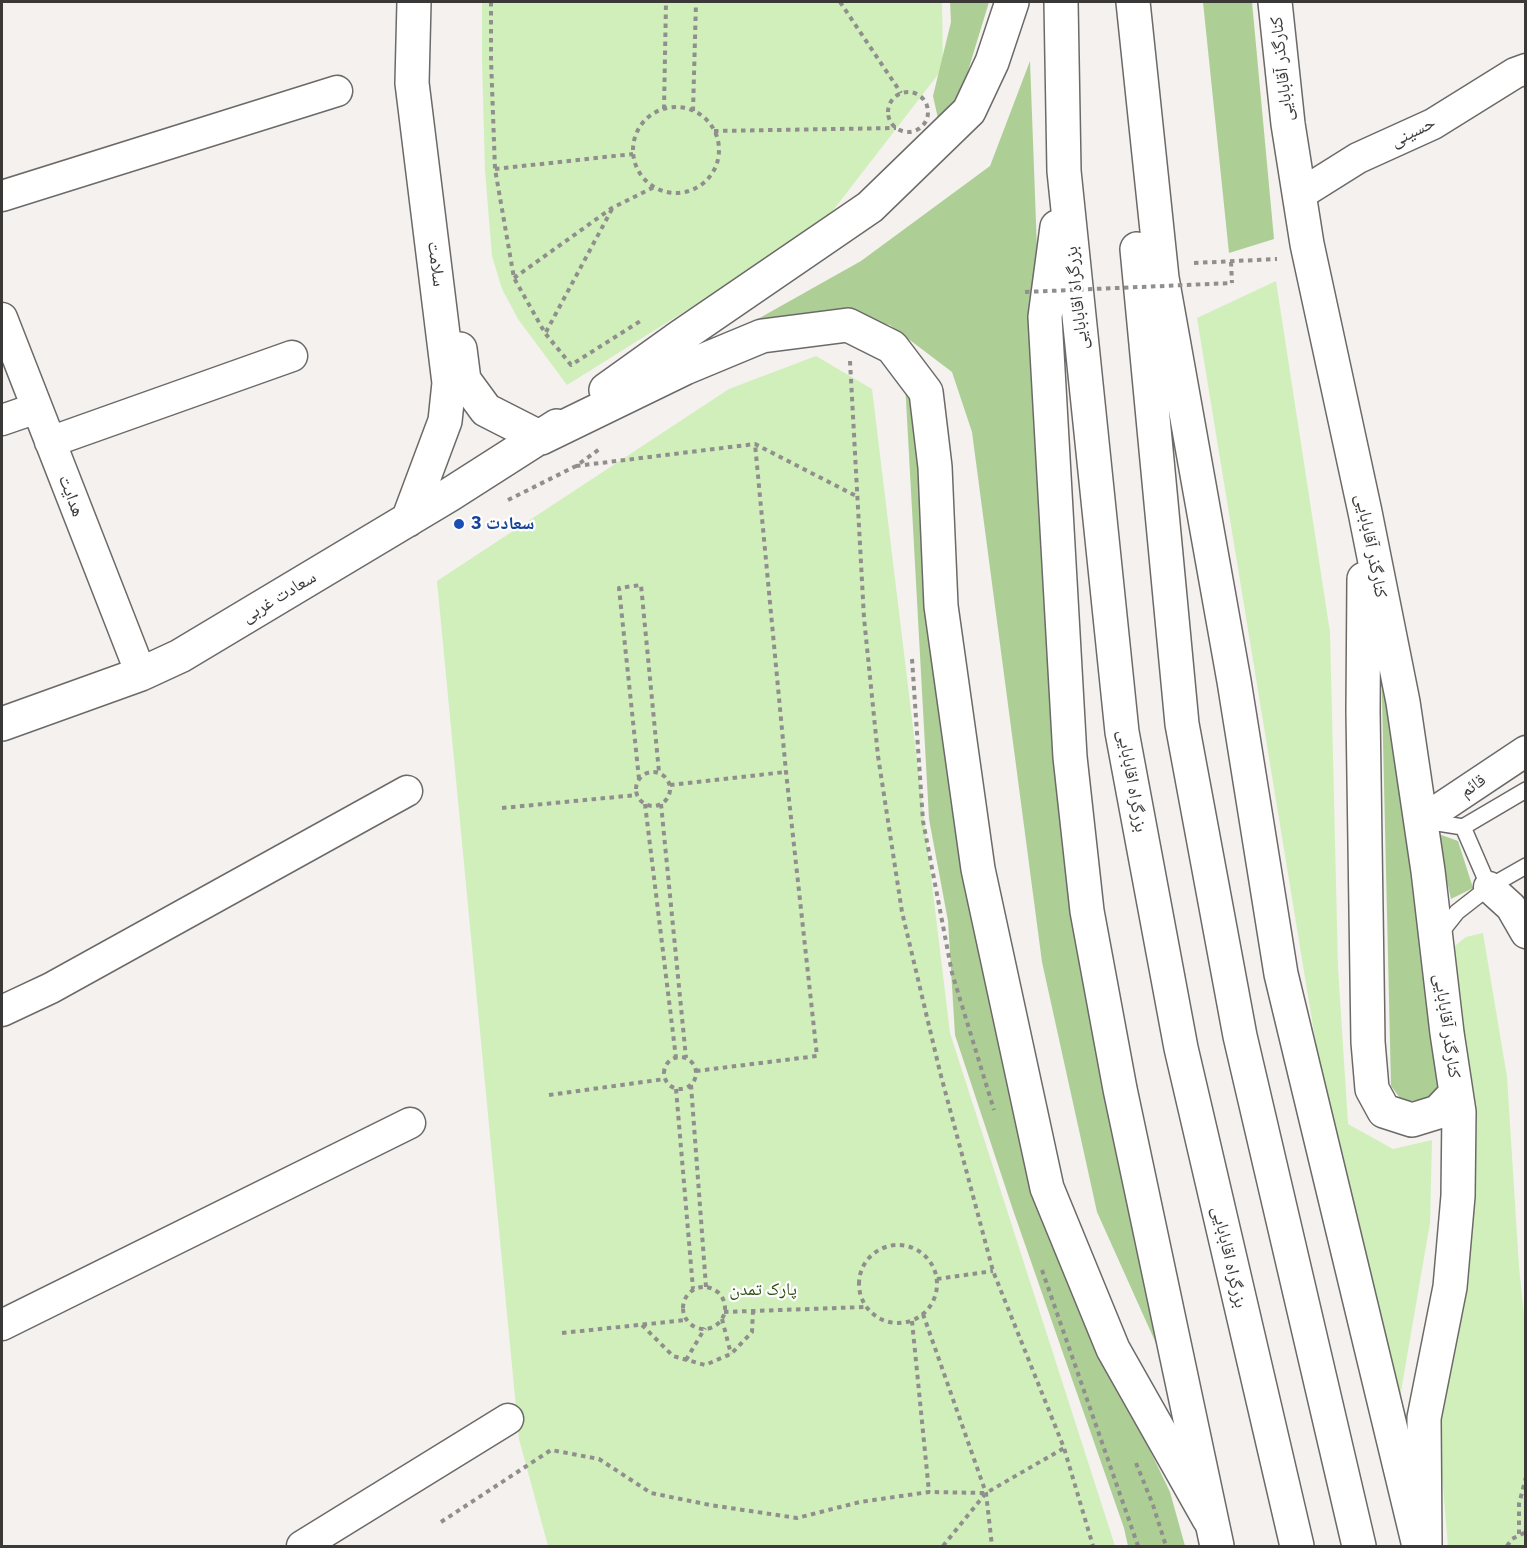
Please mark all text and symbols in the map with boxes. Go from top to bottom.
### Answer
street label: کنارگذر آقابابایی [1266,15,1298,123]
street label: حسینی [1387,112,1439,152]
street label: سلامت [422,240,450,288]
street label: بزرگراه اقابابایی [1061,245,1093,351]
street label: هدایت [53,472,89,520]
street label: کنارگذر آقابابایی [1350,492,1392,600]
place label: سعادت 3 [471,513,534,535]
marker: سعادت 3 [452,517,466,531]
street label: سعادت غربی [238,566,320,628]
street label: بزرگراه اقابابایی [1112,728,1152,834]
street label: قائم [1456,770,1490,802]
street label: کنارگذر آقابابایی [1429,972,1465,1080]
street label: بزرگراه اقابابایی [1207,1204,1251,1310]
park label: پارک تمدن [729,1279,797,1301]

